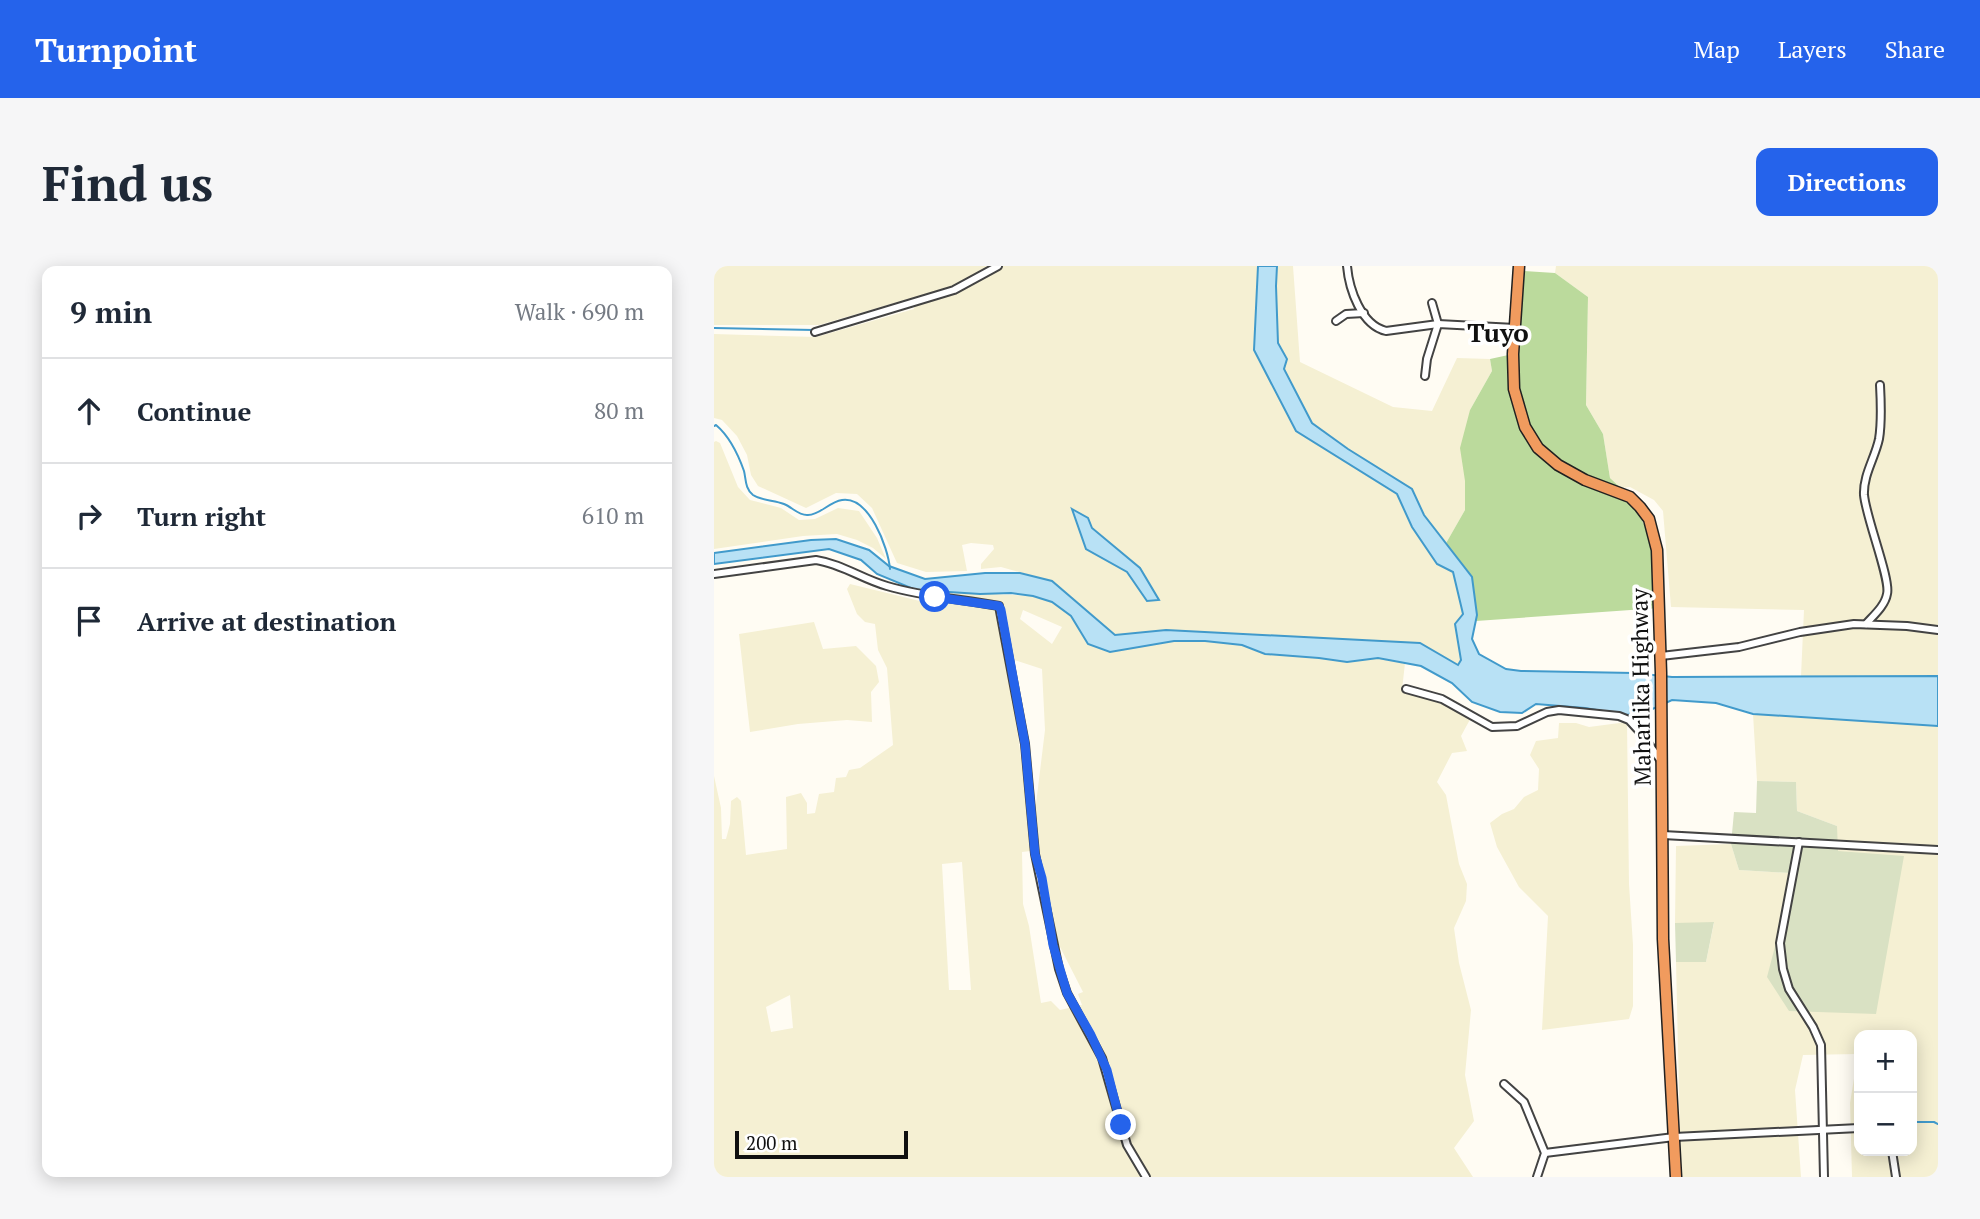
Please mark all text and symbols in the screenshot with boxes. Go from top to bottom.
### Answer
text: Turnpoint [35,28,197,71]
text: Map [1693,33,1740,65]
text: Layers [1778,33,1847,65]
text: Share [1885,33,1945,65]
button: Directions [1756,148,1938,216]
text: Find us [42,150,213,215]
text: 9 min [70,292,152,332]
text: Walk · 690 m [515,296,644,327]
district label: Tuyo [1467,315,1529,349]
icon: ahead [70,392,108,430]
text: Continue [137,394,251,428]
text: 80 m [594,395,644,426]
icon: right [70,497,108,535]
text: Turn right [137,499,266,533]
text: 610 m [582,500,644,531]
route start [919,581,950,612]
street label: Maharlika Highway [1623,588,1658,786]
icon: arrive [70,602,108,640]
text: Arrive at destination [137,604,396,638]
map controls [1854,1030,1917,1156]
button: + [1854,1030,1917,1093]
button: − [1854,1093,1917,1156]
route end [1105,1109,1136,1140]
scale bar [735,1128,908,1160]
text: 200 m [746,1130,797,1155]

